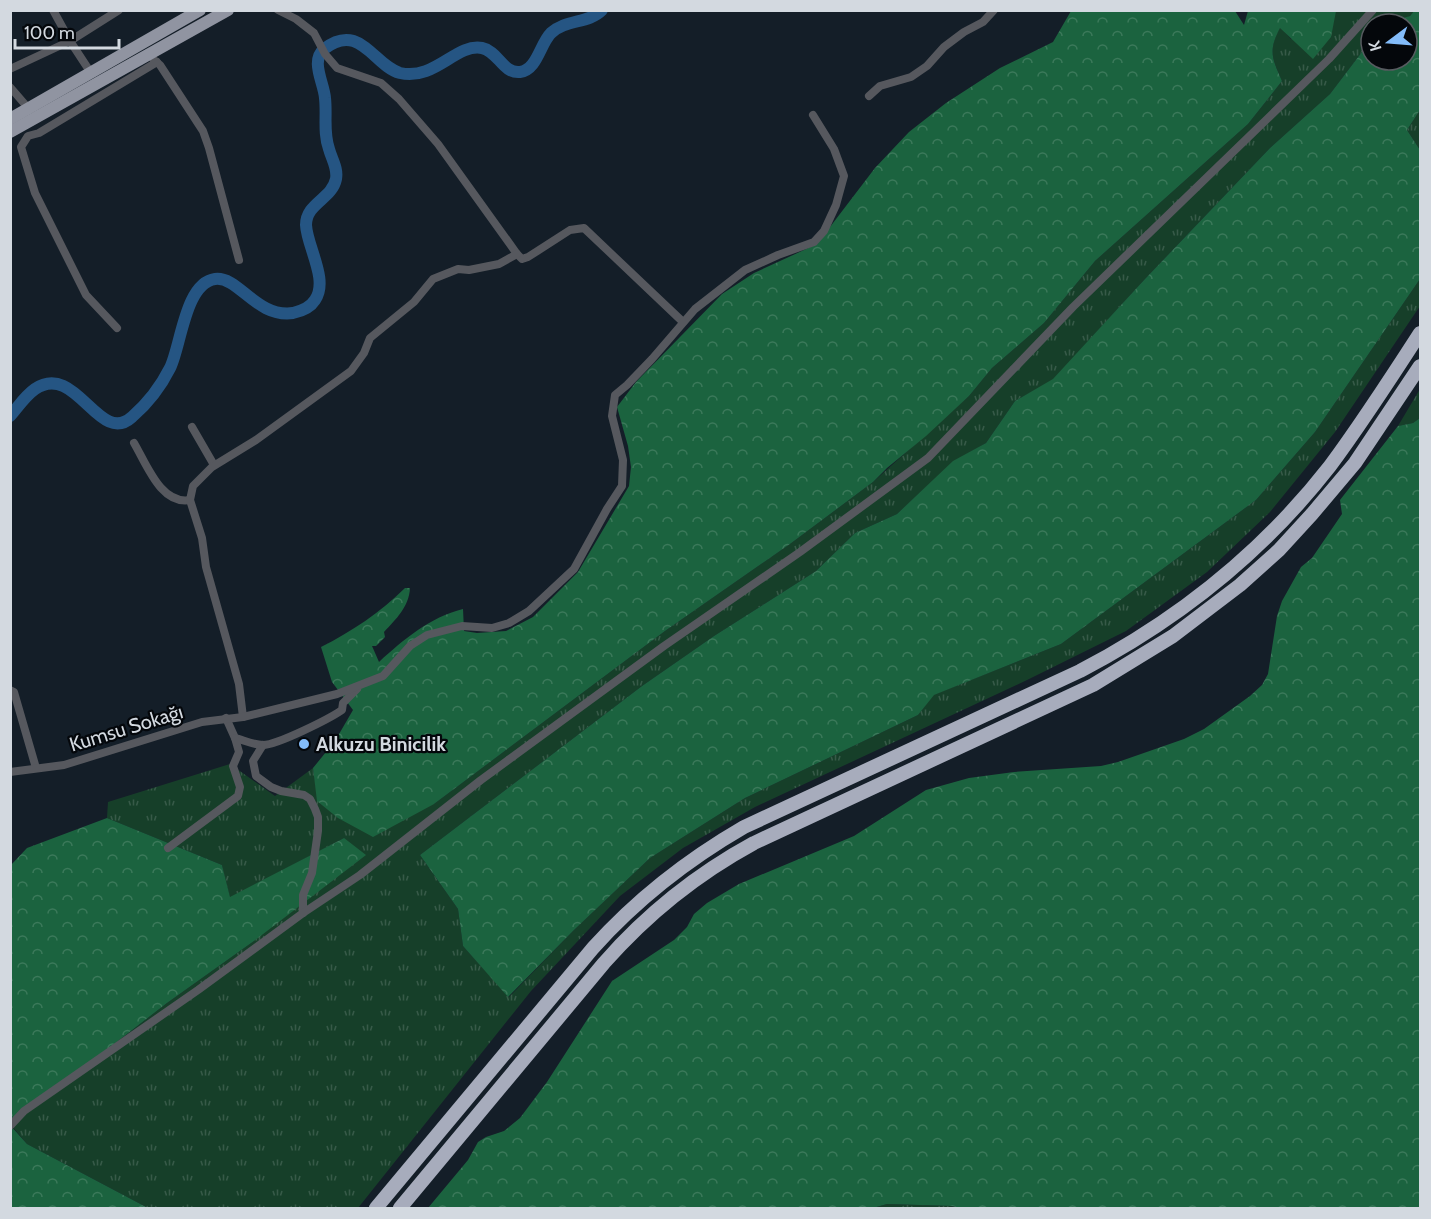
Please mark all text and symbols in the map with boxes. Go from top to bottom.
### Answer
scale bar [15,12,118,50]
north arrow [1359,12,1419,72]
text: 100 m [24,22,75,44]
text: K [1365,39,1386,53]
street label: Kumsu Sokağı [66,699,186,757]
place label: Alkuzu Binicilik [316,732,446,756]
marker: Alkuzu Binicilik [297,737,311,751]

